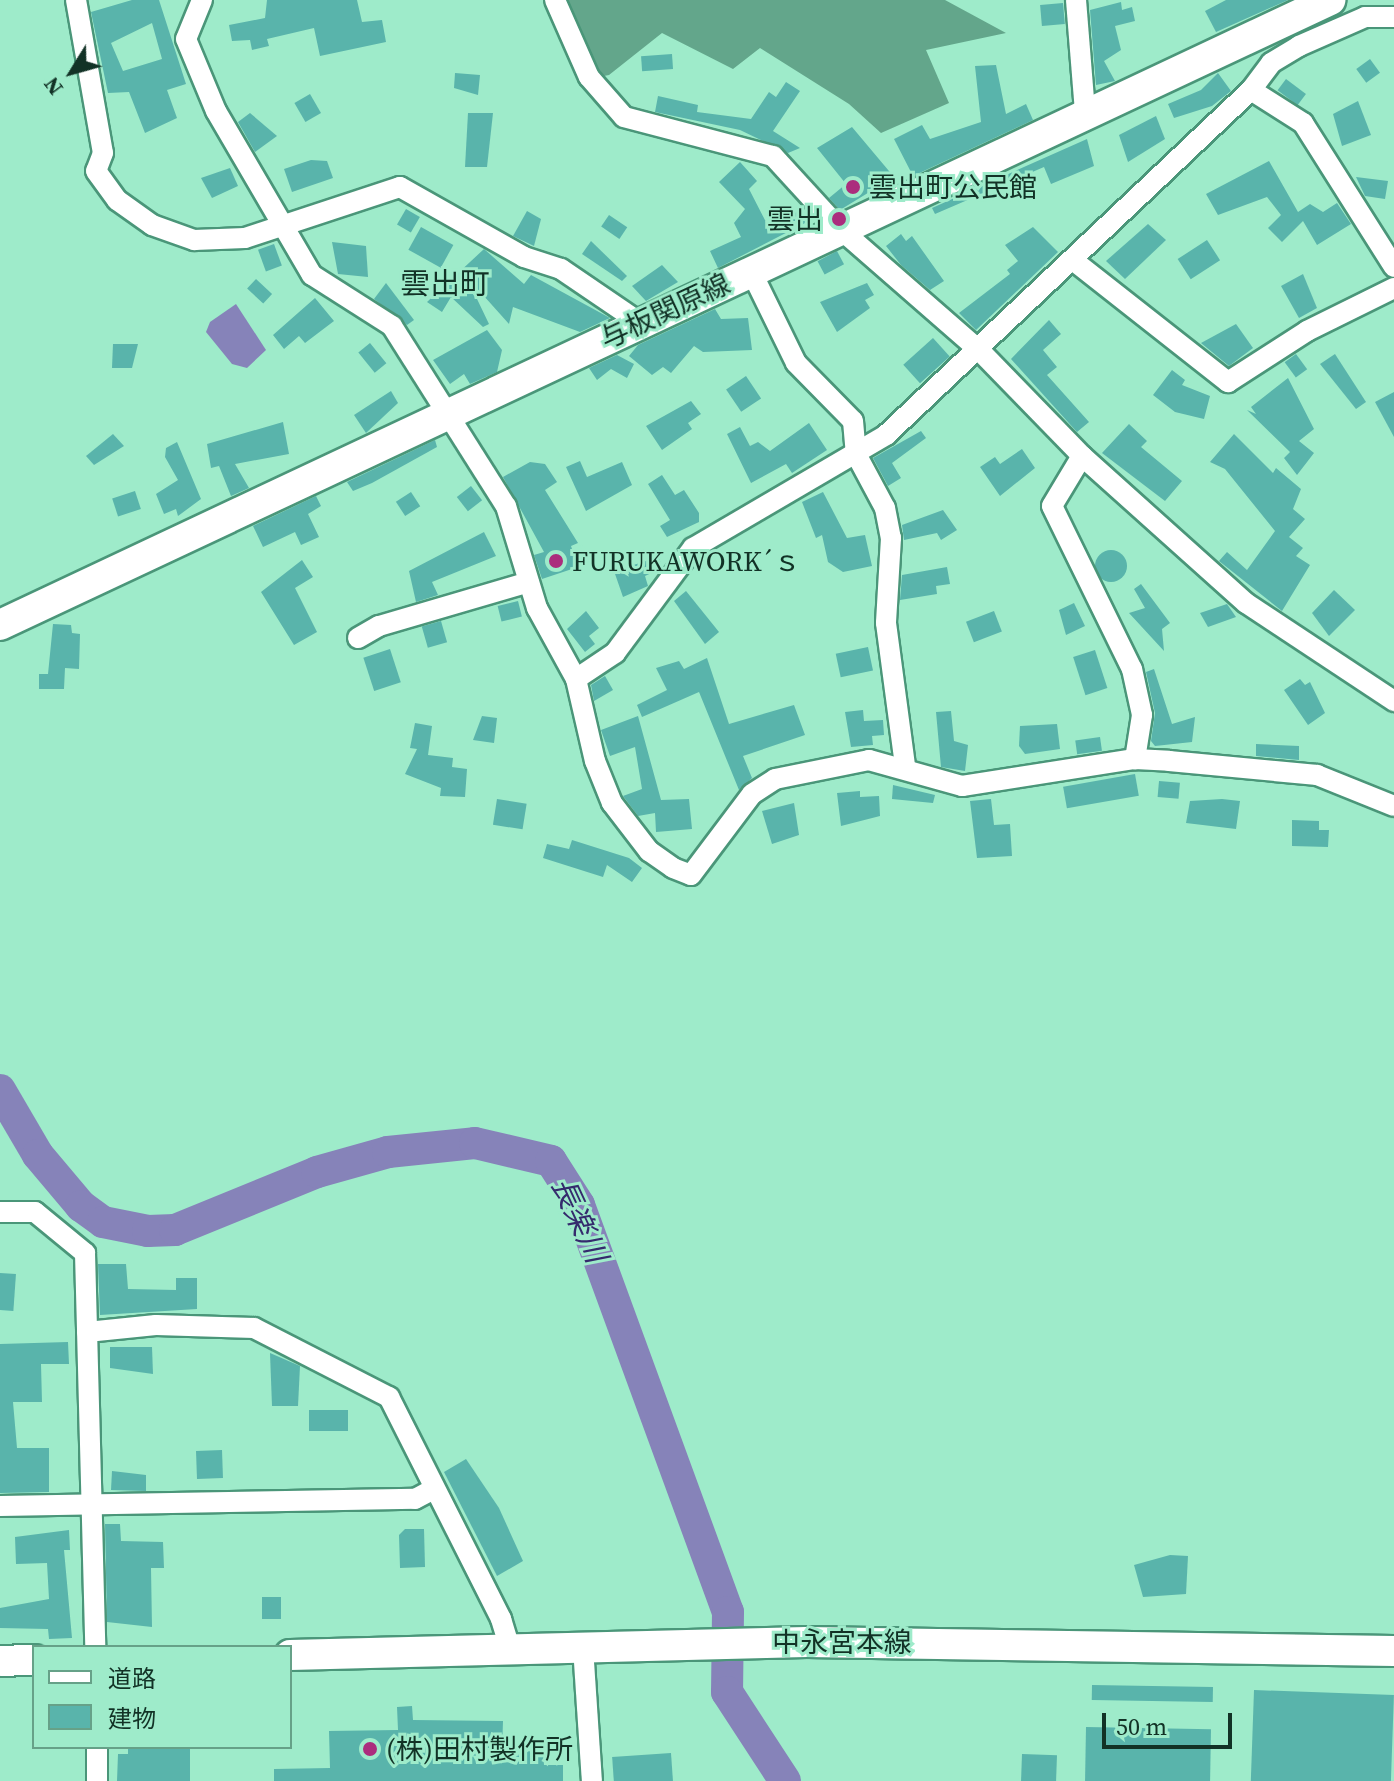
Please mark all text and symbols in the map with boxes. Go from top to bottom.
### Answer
north arrow [32,32,112,112]
text: N [36,71,70,102]
place label: 雲出町公民館 [869,170,1037,204]
marker: 雲出町公民館 [844,178,862,196]
place label: 雲出 [767,202,823,236]
marker: 雲出 [830,210,848,228]
district label: 雲出町 [400,266,490,302]
street label: 与板関原線 [594,266,736,356]
place label: FURUKAWORK´ｓ [572,544,801,578]
marker: FURUKAWORK´ｓ [547,552,565,570]
water label: 長楽川 [544,1172,614,1268]
street label: 中永宮本線 [772,1625,912,1659]
legend [32,1645,292,1749]
text: 道路 [108,1662,156,1695]
scale bar [1106,1697,1236,1747]
text: 建物 [108,1702,156,1735]
text: 50 m [1116,1710,1167,1743]
place label: (株)田村製作所 [386,1732,573,1766]
marker: (株)田村製作所 [361,1740,379,1758]

